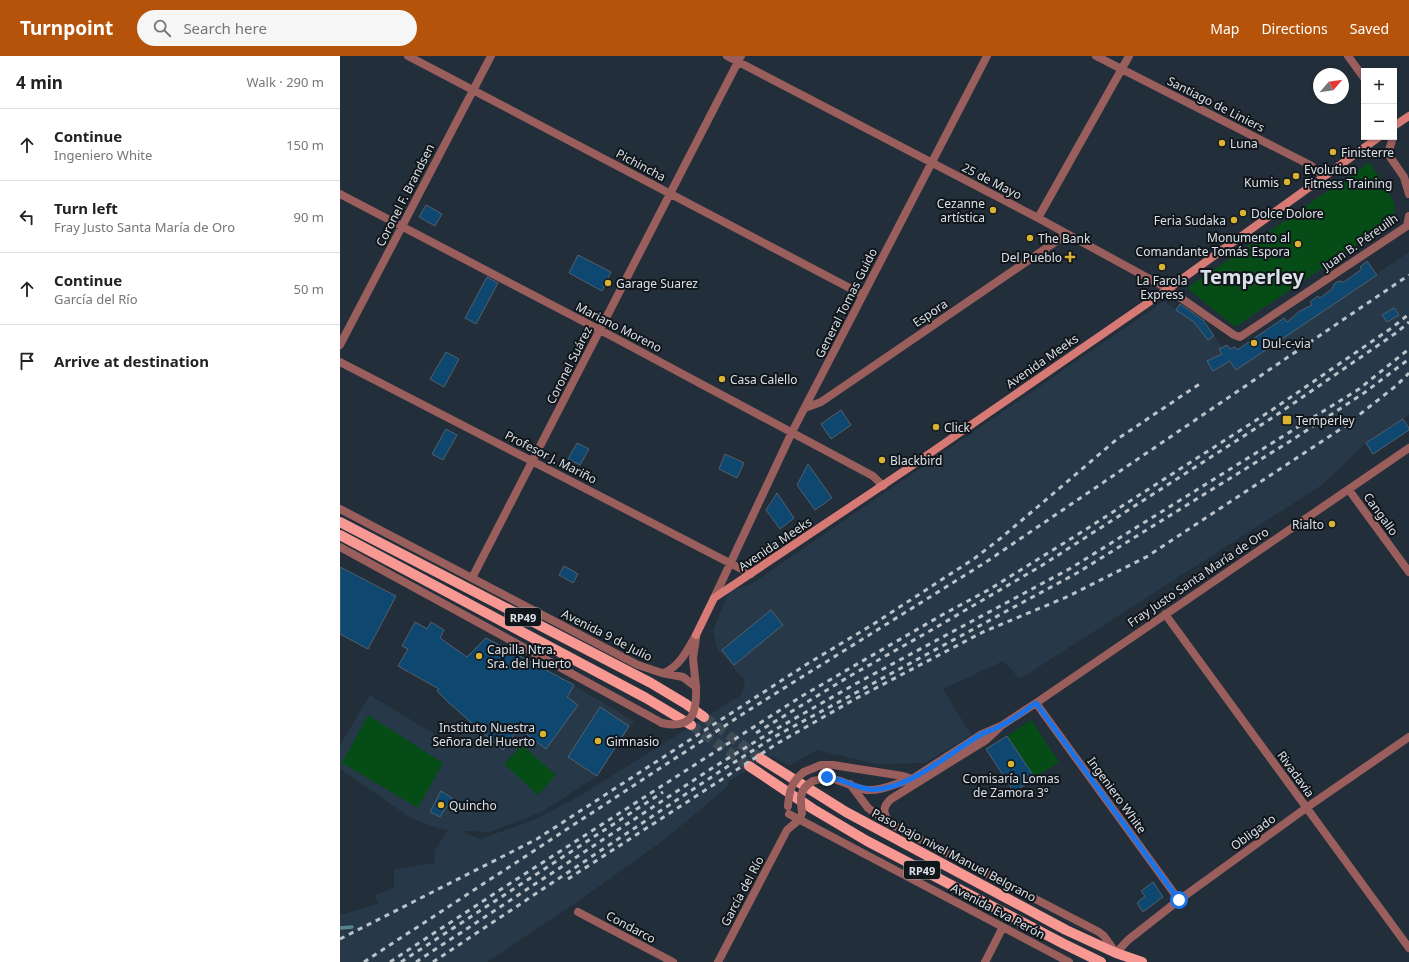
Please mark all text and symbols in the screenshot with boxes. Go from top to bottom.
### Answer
search box [137,10,417,46]
text: Turnpoint [20,15,113,41]
icon: search [151,17,173,39]
text: Search here [183,18,267,38]
text: Map [1210,19,1239,38]
text: Directions [1261,19,1328,38]
text: Saved [1350,19,1389,38]
north arrow [1313,68,1349,104]
map controls [1361,68,1397,140]
button: + [1361,68,1397,104]
text: 4 min [16,71,63,94]
street label: Santiago de Liniers [1164,72,1268,136]
text: Walk · 290 m [246,73,324,91]
button: − [1361,104,1397,140]
text: Continue [54,126,122,146]
icon: ahead [16,134,38,156]
place label: Luna [1230,135,1258,152]
text: 150 m [286,136,324,154]
marker: Luna [1217,138,1227,148]
street label: Coronel F. Brandsen [372,141,438,249]
place label: Finisterre [1341,144,1394,161]
street label: Pichincha [613,145,669,185]
text: Ingeniero White [54,146,152,164]
marker: Finisterre [1328,147,1338,157]
street label: 25 de Mayo [959,159,1025,203]
place label: Evolution Fitness Training [1304,161,1392,192]
marker: Evolution Fitness Training [1291,171,1301,181]
place label: Kumis [1244,174,1279,191]
marker: Kumis [1282,177,1292,187]
place label: Cezanne artística [937,195,985,226]
text: Turn left [54,198,118,218]
marker: Cezanne artística [988,205,998,215]
place label: Dolce Dolore [1251,205,1324,222]
icon: left [16,206,38,228]
text: 90 m [294,208,324,226]
marker: Dolce Dolore [1238,208,1248,218]
street label: Juan B. Péreuilh [1318,210,1401,275]
place label: Feria Sudaka [1154,212,1226,229]
marker: Feria Sudaka [1229,215,1239,225]
text: Fray Justo Santa María de Oro [54,218,235,236]
place label: Monumento al Comandante Tomás Espora [1136,229,1290,260]
place label: The Bank [1038,230,1091,247]
marker: The Bank [1025,233,1035,243]
marker: Monumento al Comandante Tomás Espora [1293,239,1303,249]
street label: General Tomas Guido [811,245,881,361]
place label: Del Pueblo [1001,249,1062,266]
marker: Del Pueblo [1065,252,1075,262]
marker: La Farola Express [1157,262,1167,272]
district label: Temperley [1200,263,1305,290]
text: Continue [54,270,122,290]
place label: La Farola Express [1137,272,1187,303]
place label: Garage Suarez [616,275,698,292]
icon: ahead [16,278,38,300]
marker: Garage Suarez [603,278,613,288]
text: 50 m [294,280,324,298]
text: García del Río [54,290,138,308]
street label: Espora [909,295,951,331]
street label: Mariano Moreno [573,298,665,356]
street label: Coronel Suárez [542,323,596,407]
street label: Avenida Meeks [1002,330,1082,392]
place label: Dul-c-via [1262,335,1311,352]
marker: Dul-c-via [1249,338,1259,348]
icon: arrive [16,350,38,372]
text: Arrive at destination [54,351,209,371]
place label: Casa Calello [730,371,798,388]
marker: Casa Calello [717,374,727,384]
place label: Temperley [1296,412,1356,429]
marker: Temperley [1281,414,1293,426]
place label: Click [944,419,971,436]
marker: Click [931,422,941,432]
street label: Profesor J. Mariño [502,426,600,488]
place label: Blackbird [890,452,942,469]
marker: Blackbird [877,455,887,465]
street label: Cangallo [1360,489,1402,539]
street label: Avenida Meeks [735,513,815,575]
place label: Rialto [1292,516,1324,533]
marker: Rialto [1327,519,1337,529]
street label: Fray Justo Santa María de Oro [1124,523,1272,631]
street label: Avenida 9 de Julio [559,605,655,665]
road number: RP49 [505,608,541,626]
place label: Capilla Ntra. Sra. del Huerto [487,641,571,672]
marker: Capilla Ntra. Sra. del Huerto [474,651,484,661]
place label: Instituto Nuestra Señora del Huerto [432,719,535,750]
marker: Instituto Nuestra Señora del Huerto [538,729,548,739]
place label: Gimnasio [606,733,659,750]
marker: Gimnasio [593,736,603,746]
street label: Rivadavia [1273,747,1319,801]
street label: Ingeniero White [1083,753,1151,837]
marker: Comisaría Lomas de Zamora 3° [1006,759,1016,769]
route end [818,768,836,786]
place label: Comisaría Lomas de Zamora 3° [963,770,1060,801]
place label: Quincho [449,797,497,814]
marker: Quincho [436,800,446,810]
street label: Paso bajo nivel Manuel Belgrano [869,804,1039,906]
street label: Obligado [1227,810,1279,854]
street label: García del Río [716,853,768,929]
road number: RP49 [904,861,940,879]
street label: Avenida Eva Perón [948,879,1048,943]
route start [1170,891,1188,909]
street label: Condarco [603,907,659,947]

